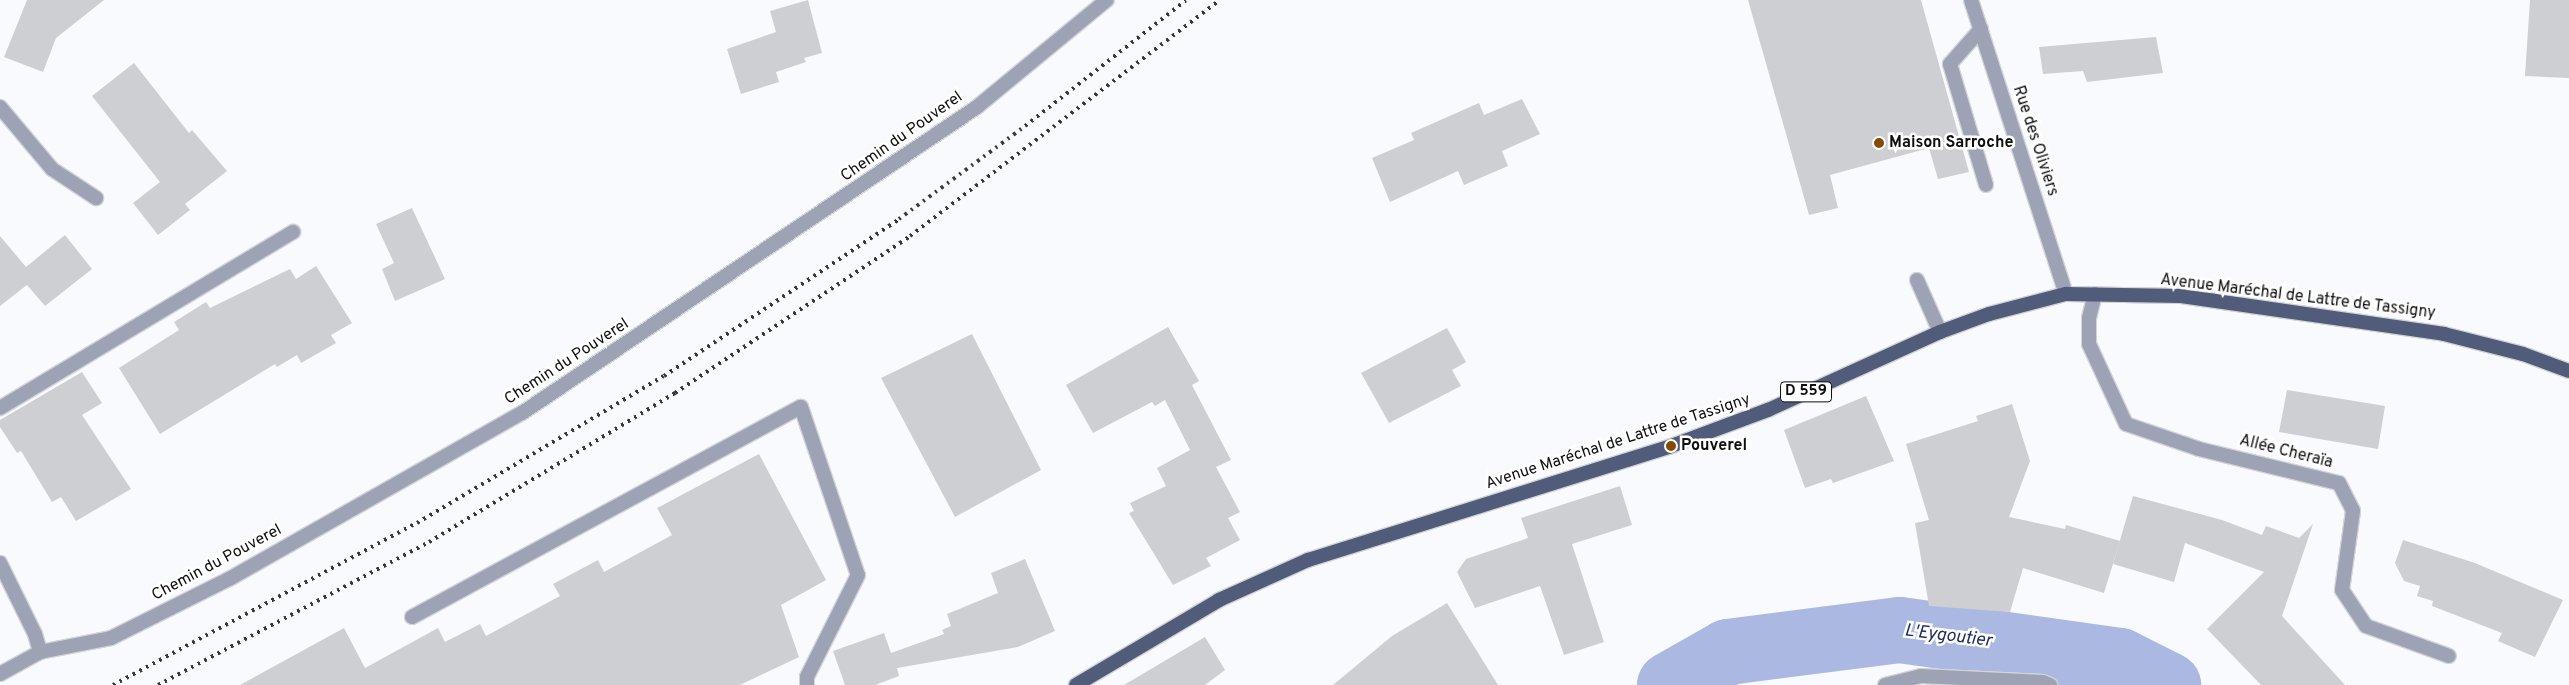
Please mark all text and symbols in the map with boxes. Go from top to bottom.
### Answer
street label: Rue des Oliviers [2008,83,2062,199]
street label: Chemin du Pouverel [837,88,967,186]
place label: Maison Sarroche [1889,133,2013,153]
marker: Maison Sarroche [1873,137,1885,149]
street label: Avenue Maréchal de Lattre de Tassigny [2159,271,2437,323]
street label: Chemin du Pouverel [501,315,633,409]
road number: D 559 [1780,380,1832,404]
street label: Avenue Maréchal de Lattre de Tassigny [1483,390,1753,494]
street label: Allée Cheraïa [2237,431,2335,473]
place label: Pouverel [1681,436,1747,456]
marker: Pouverel [1665,440,1677,452]
street label: Chemin du Pouverel [149,521,285,605]
water label: L'Eygoutier [1903,621,1993,653]

